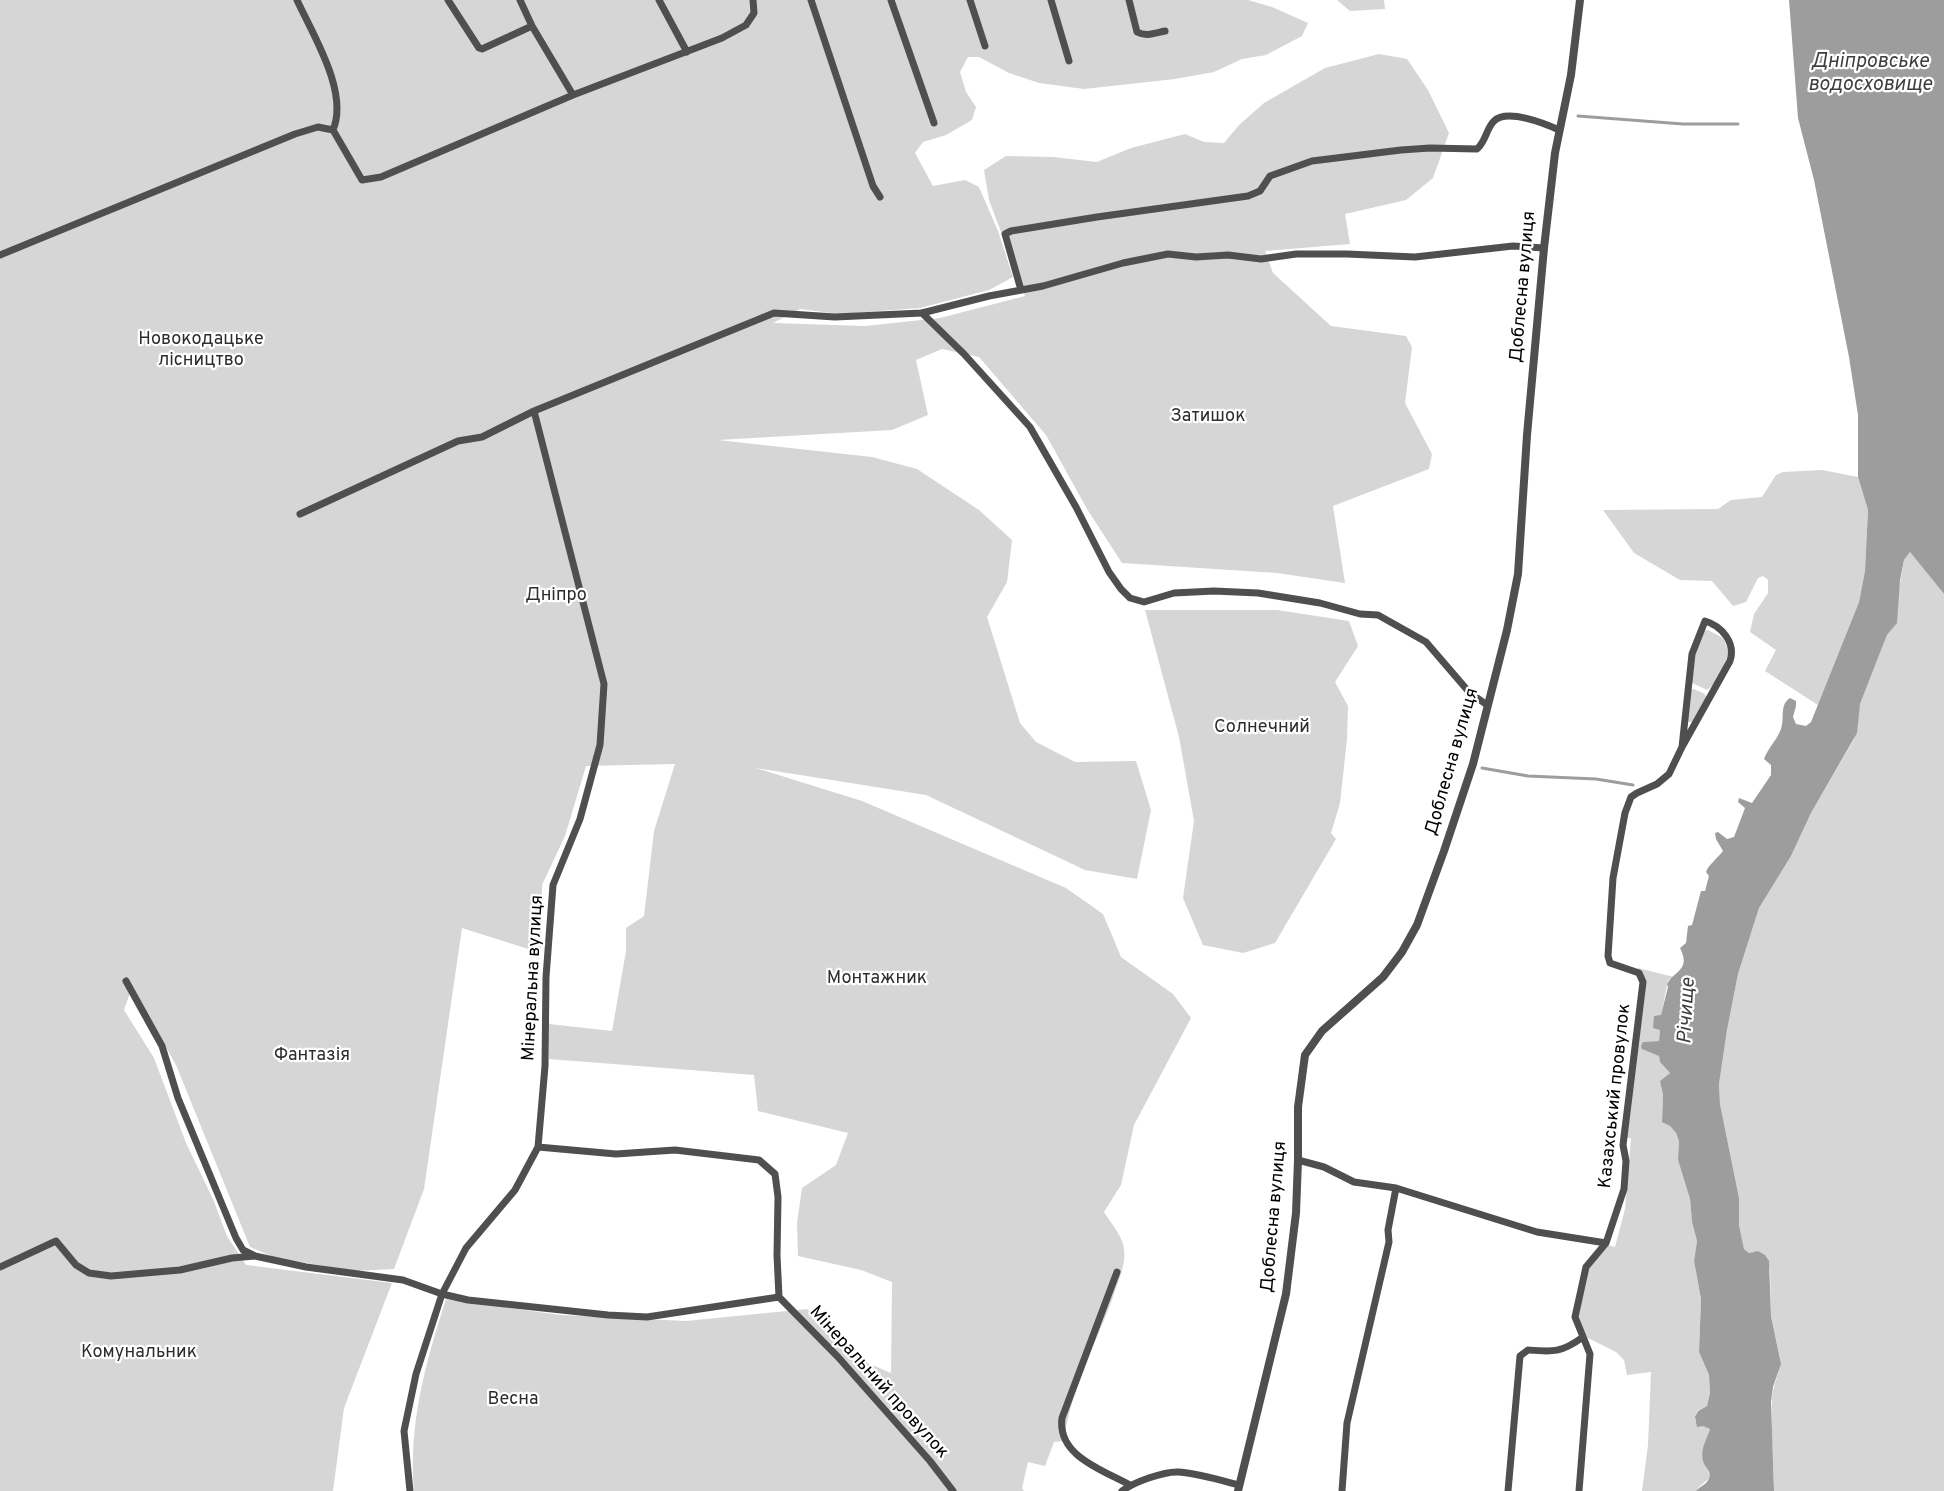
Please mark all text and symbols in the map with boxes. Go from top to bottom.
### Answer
water label: Дніпровське водосховище [1808,51,1932,98]
street label: Доблесна вулиця [1507,210,1541,364]
park label: Новокодацьке лісництво [138,329,264,372]
park label: Затишок [1170,406,1246,428]
park label: Дніпро [525,585,587,607]
street label: Доблесна вулиця [1422,686,1484,838]
park label: Солнечний [1214,717,1310,739]
street label: Мінеральна вулиця [519,894,549,1062]
park label: Монтажник [827,968,927,990]
water label: Річище [1674,977,1702,1045]
street label: Казахський провулок [1596,1002,1636,1190]
park label: Фантазія [274,1045,350,1067]
street label: Доблесна вулиця [1258,1140,1292,1294]
street label: Мінеральний провулок [804,1302,952,1464]
park label: Комунальник [81,1342,197,1364]
park label: Весна [487,1389,539,1411]

